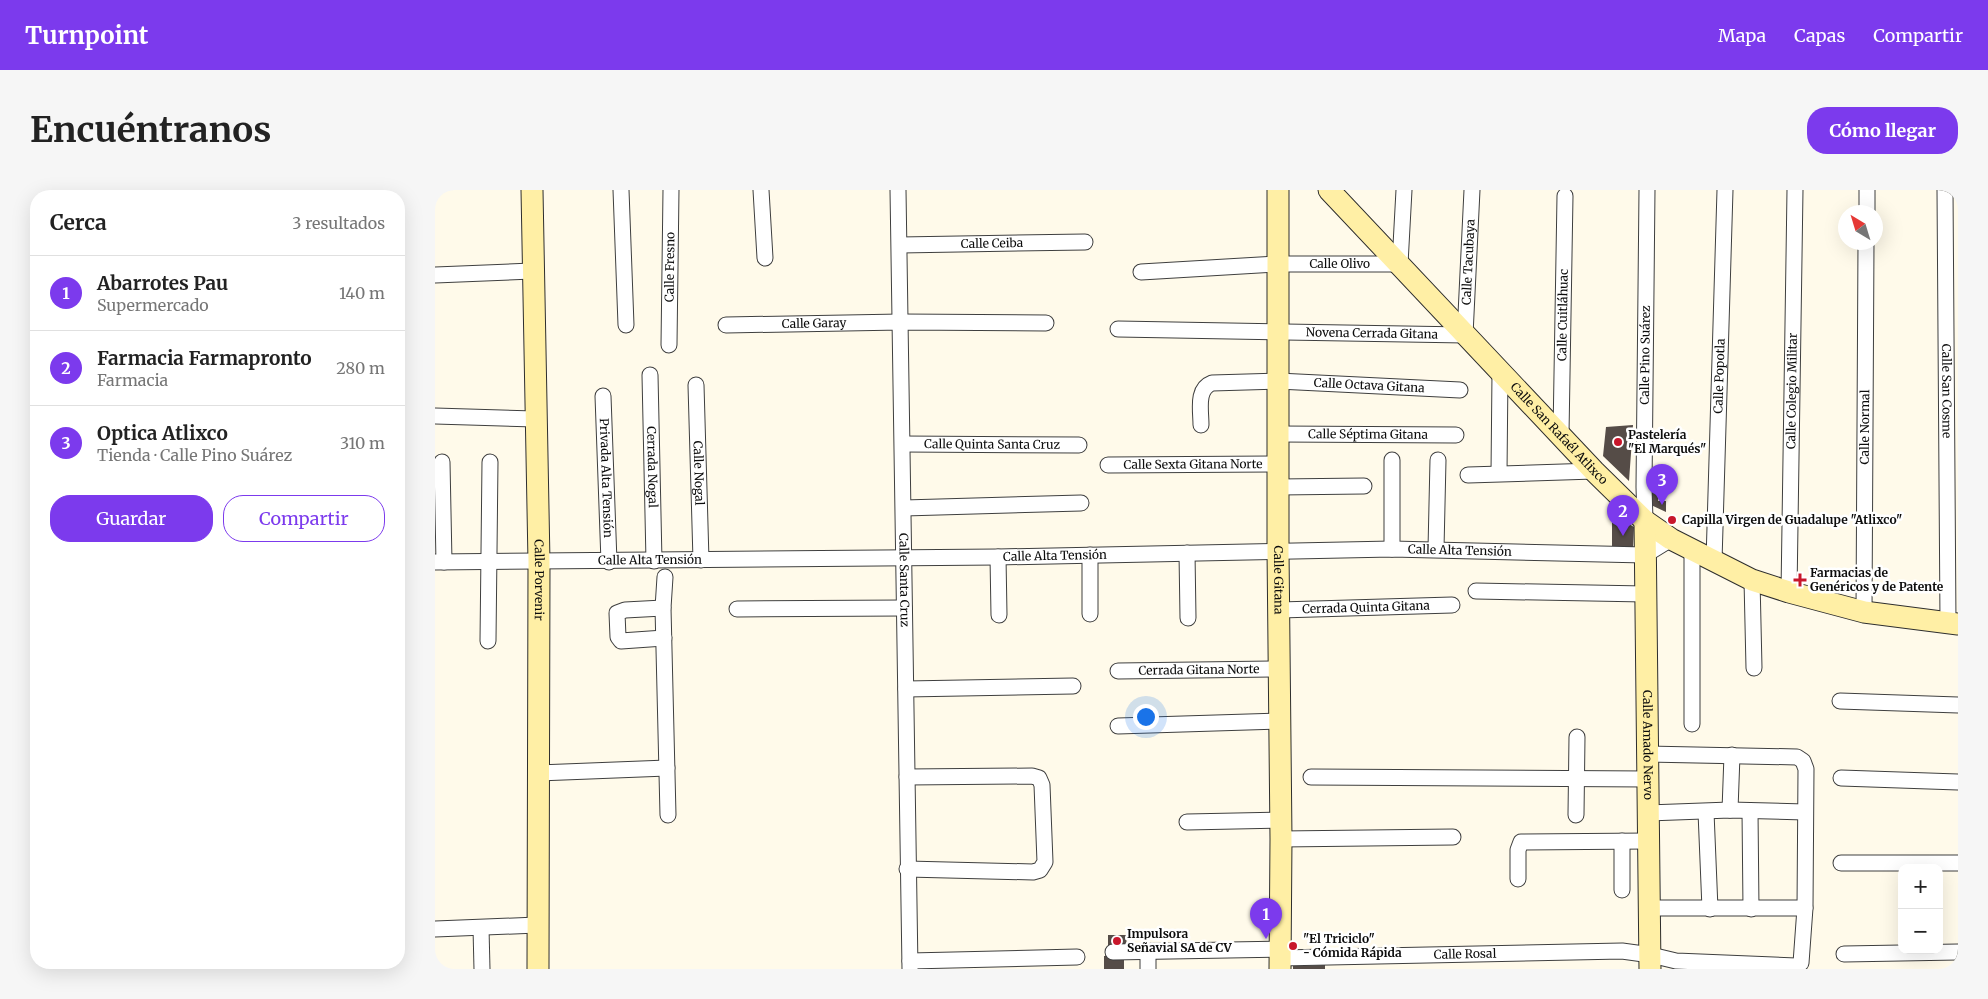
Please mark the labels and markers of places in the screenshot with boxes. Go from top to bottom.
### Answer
place label: Pastelería "El Marqués" [1628,427,1706,456]
marker: Pastelería "El Marqués" [1612,436,1624,448]
pin: 3 [1646,464,1678,505]
pin: 2 [1607,495,1639,536]
place label: Capilla Virgen de Guadalupe "Atlixco" [1682,512,1902,527]
marker: Capilla Virgen de Guadalupe "Atlixco" [1666,514,1678,526]
place label: Farmacias de Genéricos y de Patente [1810,565,1944,594]
marker: Farmacias de Genéricos y de Patente [1794,574,1806,586]
pin: 1 [1250,898,1282,939]
place label: Impulsora Señavial SA de CV [1127,926,1232,955]
place label: "El Triciclo" - Cómida Rápida [1303,931,1402,960]
marker: Impulsora Señavial SA de CV [1111,935,1123,947]
marker: "El Triciclo" - Cómida Rápida [1287,940,1299,952]

